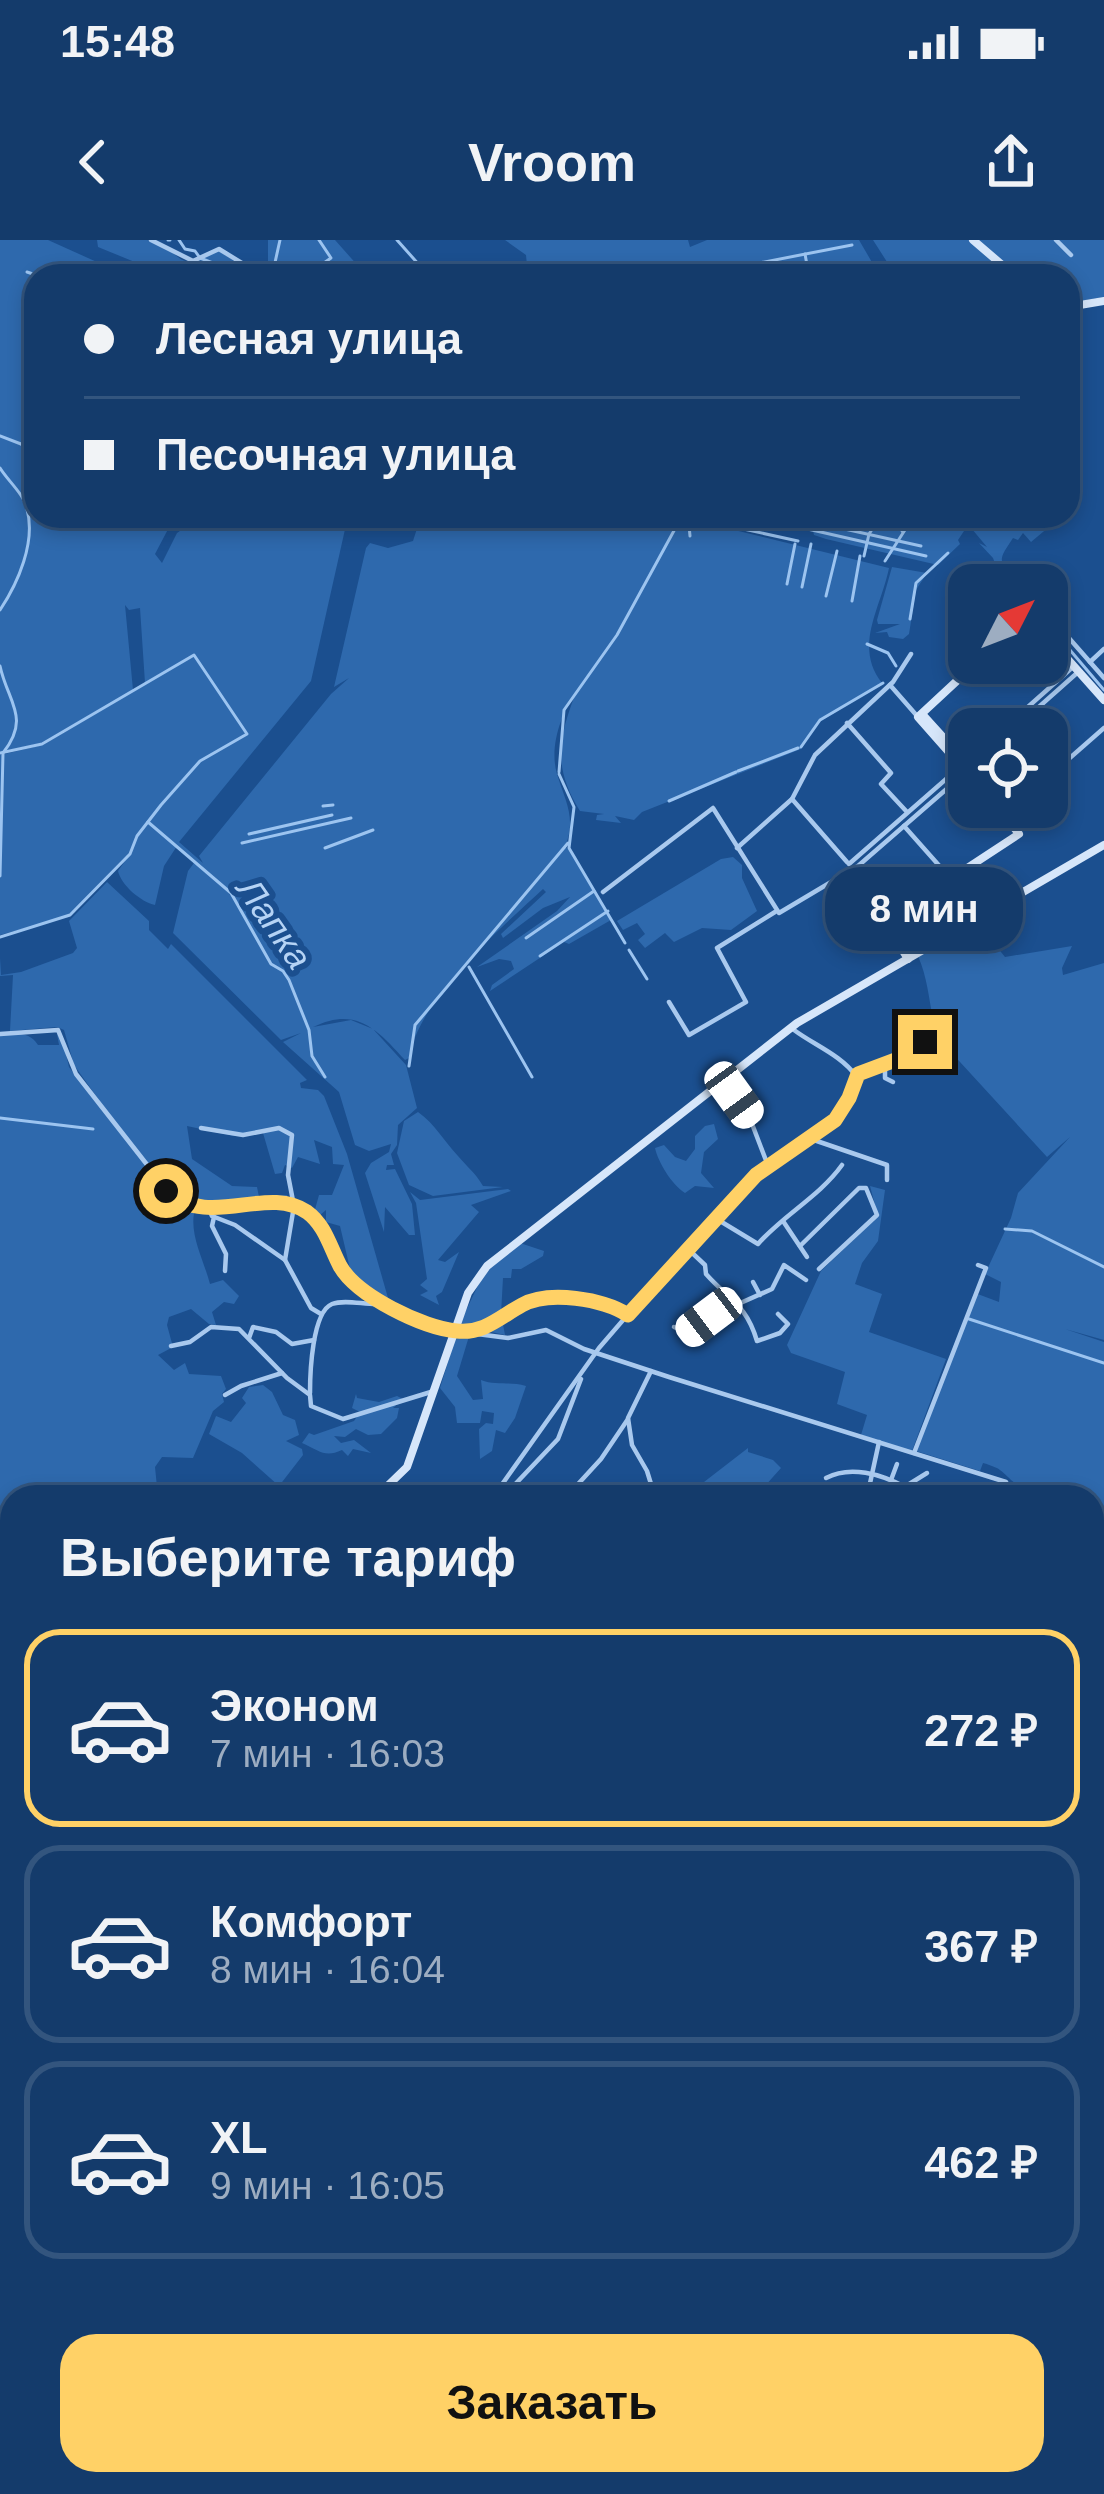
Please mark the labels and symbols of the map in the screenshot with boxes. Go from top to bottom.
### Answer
north arrow [948,564,1068,684]
water label: Лапка [228,868,320,976]
callout: 8 мин [826,868,1024,952]
route end [898,1015,952,1069]
car [698,1055,770,1135]
route start [139,1164,193,1218]
car [669,1281,749,1353]

